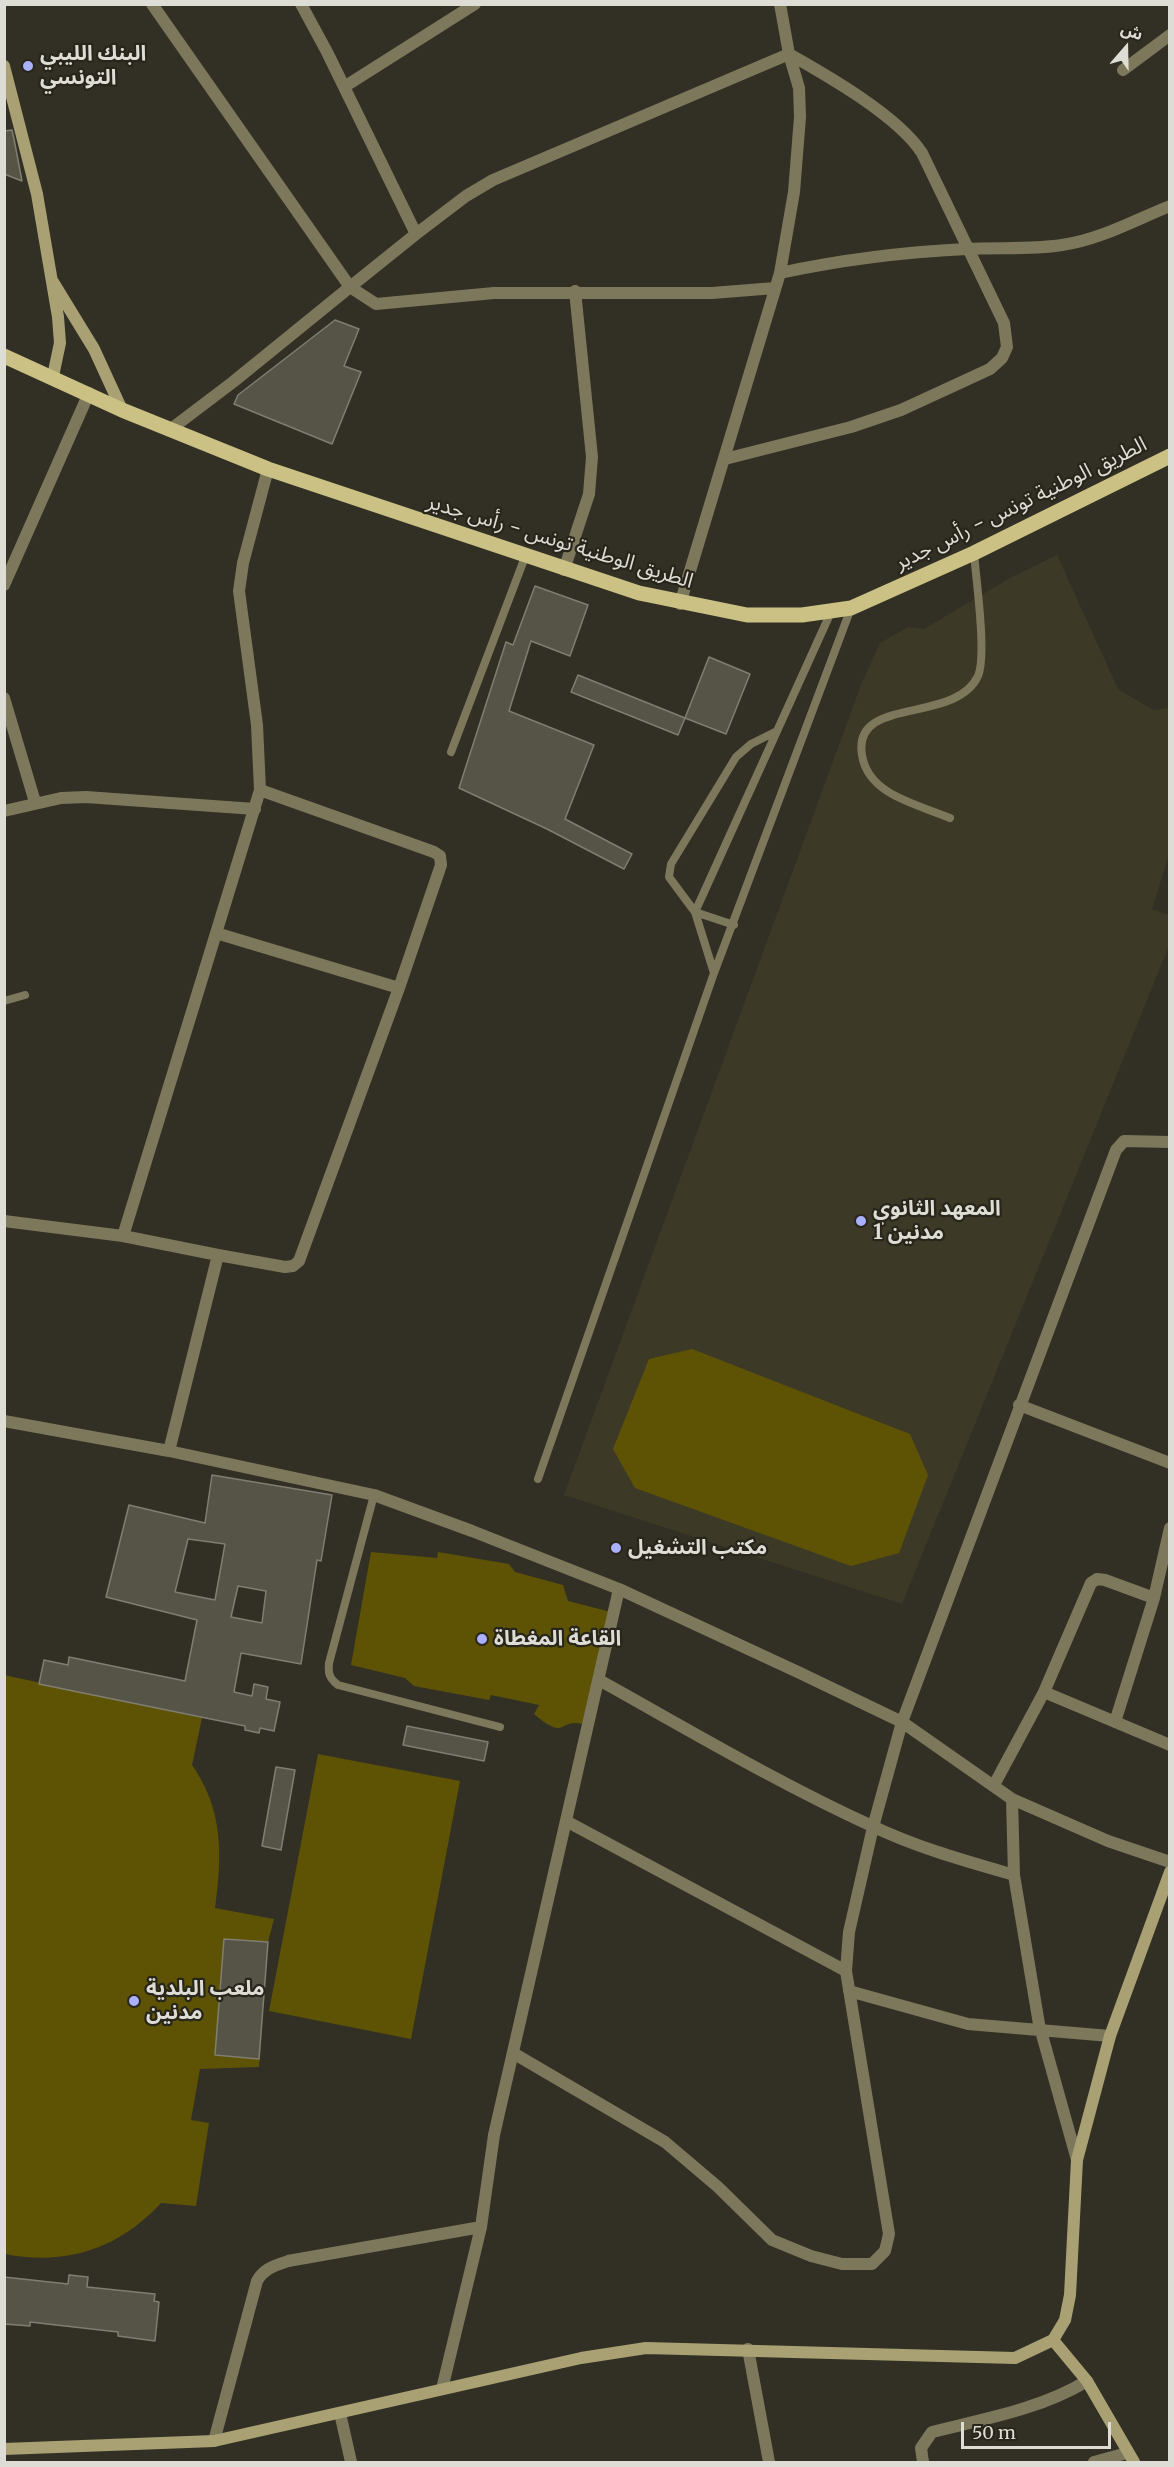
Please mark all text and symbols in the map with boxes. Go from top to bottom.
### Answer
north arrow [1096,18,1156,78]
text: ش [1118,18,1146,44]
place label: البنك الليبي التونسي [40,41,146,91]
marker: البنك الليبي التونسي [21,59,35,73]
street label: الطريق الوطنية تونس - رأس جدير [891,432,1151,576]
street label: الطريق الوطنية تونس - رأس جدير [424,489,696,595]
place label: المعهد الثانوي مدنين 1 [873,1196,1001,1246]
marker: المعهد الثانوي مدنين 1 [854,1214,868,1228]
place label: مكتب التشغيل [628,1535,767,1561]
marker: مكتب التشغيل [609,1541,623,1555]
place label: القاعة المغطاة [494,1626,621,1652]
marker: القاعة المغطاة [475,1632,489,1646]
place label: ملعب البلدية مدنين [146,1976,264,2026]
marker: ملعب البلدية مدنين [127,1994,141,2008]
scale bar [964,2410,1114,2448]
text: 50 m [972,2421,1016,2444]

